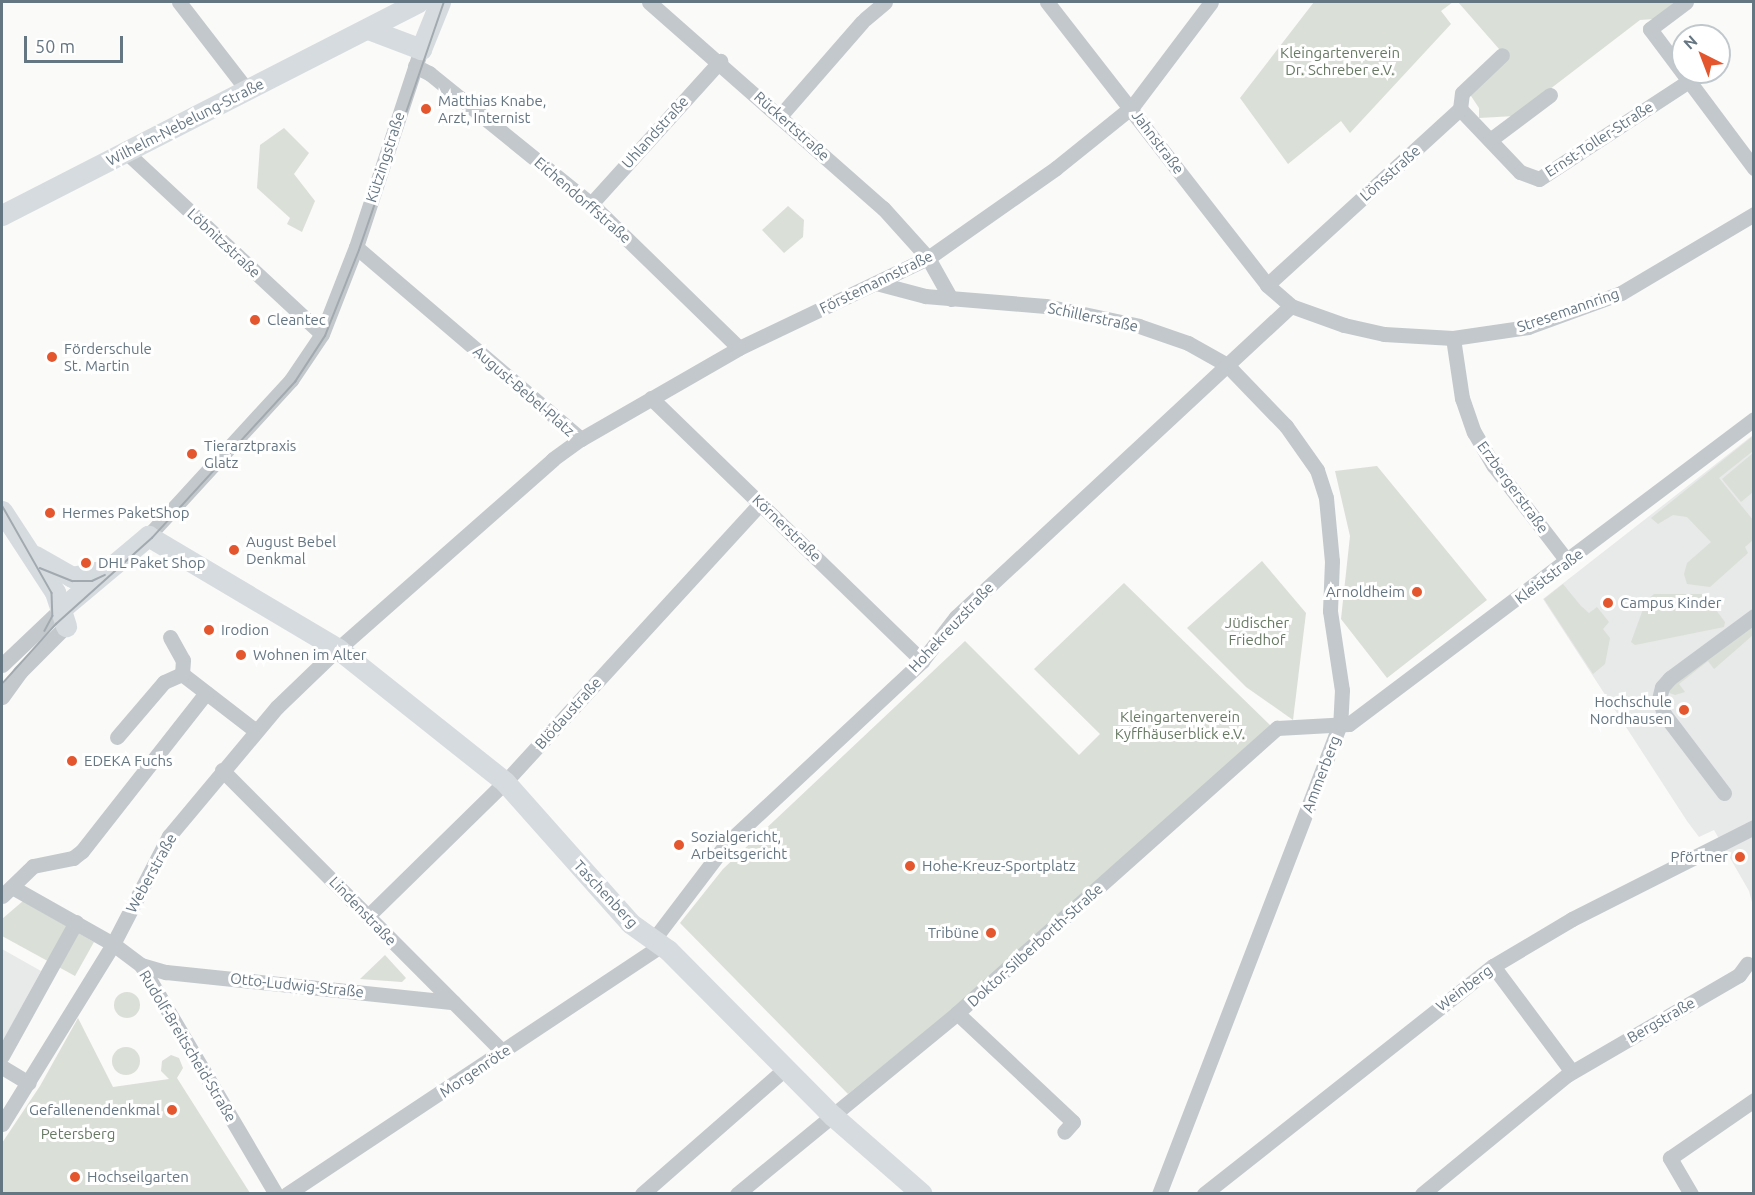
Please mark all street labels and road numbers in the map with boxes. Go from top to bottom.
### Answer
street label: Wilhelm-Nebelung-Straße [103,74,267,170]
street label: Rückertstraße [751,87,833,165]
street label: Uhlandstraße [618,92,692,172]
street label: Ernst-Toller-Straße [1542,97,1656,181]
street label: Jahnstraße [1128,107,1188,177]
street label: Kützingstraße [362,109,408,205]
street label: Lönsstraße [1356,141,1424,205]
street label: Eichendorffstraße [531,153,635,247]
street label: Löbnitzstraße [184,205,264,281]
street label: Förstemannstraße [816,247,936,317]
street label: Stresemannring [1515,284,1621,336]
street label: Schillerstraße [1046,299,1140,335]
street label: August-Bebel-Platz [470,342,578,440]
street label: Erzbergerstraße [1474,437,1552,537]
street label: Körnerstraße [749,491,825,565]
street label: Kleiststraße [1511,545,1587,607]
street label: Hohekreuzstraße [905,578,997,676]
street label: Blödaustraße [531,673,605,753]
street label: Ammerberg [1298,733,1344,815]
street label: Weberstraße [122,830,180,916]
street label: Taschenberg [570,857,642,931]
street label: Lindenstraße [326,873,400,949]
street label: Doktor-Silberborth-Straße [964,879,1106,1011]
street label: Weinberg [1432,961,1496,1015]
street label: Rudolf-Breitscheid-Straße [136,967,240,1125]
street label: Otto-Ludwig-Straße [229,969,365,1001]
street label: Bergstraße [1624,993,1698,1047]
street label: Morgenröte [436,1041,514,1101]

